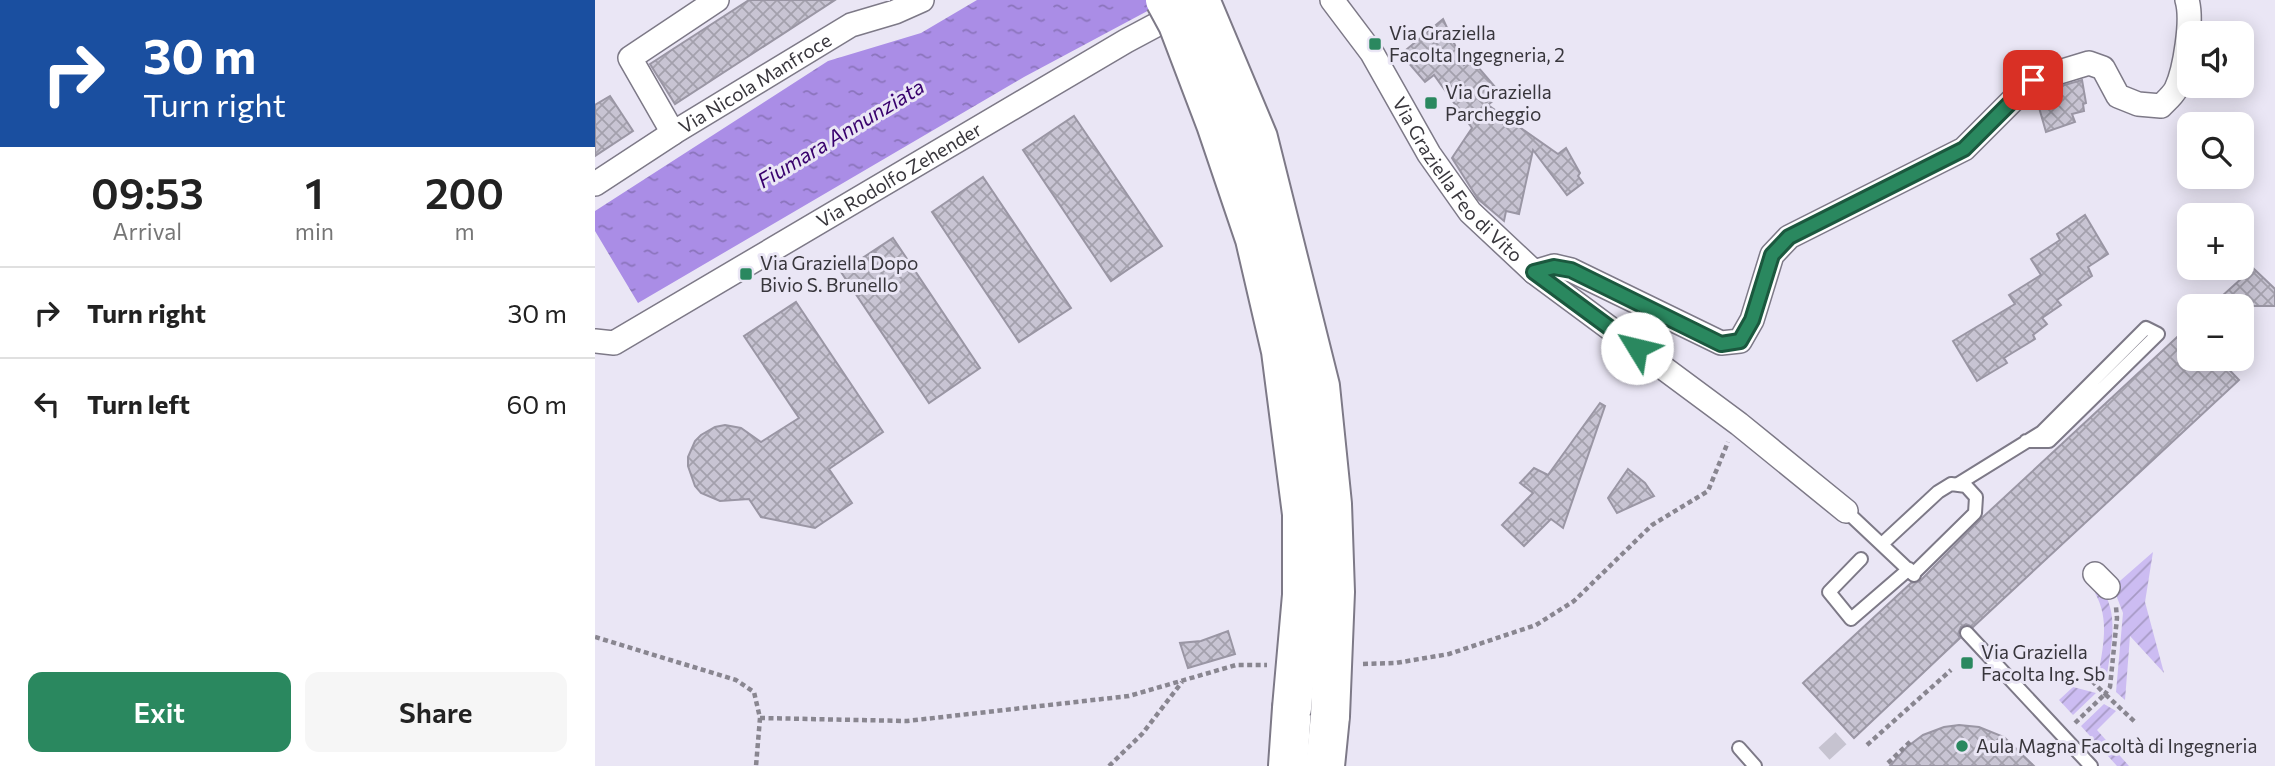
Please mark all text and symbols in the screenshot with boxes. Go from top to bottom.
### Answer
place label: Via Graziella Facolta Ingegneria, 2 [1389,21,1565,66]
map controls [2177,21,2254,371]
button: sound [2177,21,2254,98]
text: 30 m [143,24,256,84]
icon: right [28,28,119,119]
street label: Via Nicola Manfroce [674,28,835,138]
marker: Via Graziella Facolta Ingegneria, 2 [1367,36,1383,52]
pin [2003,50,2063,110]
icon: arrive [2014,61,2052,99]
water label: Fiumara Annunziata [752,73,928,192]
place label: Via Graziella Parcheggio [1445,80,1552,125]
text: Turn right [143,84,286,124]
street label: Via Graziella Feo di Vito [1388,93,1528,266]
marker: Via Graziella Parcheggio [1423,95,1439,111]
button: search [2177,112,2254,189]
street label: Via Rodolfo Zehender [812,117,986,232]
text: 09:53 [91,166,204,218]
text: 1 [305,166,324,218]
text: 200 [425,166,504,218]
button: + [2177,203,2254,280]
text: Arrival [113,217,182,245]
text: min [295,217,334,245]
text: m [454,217,475,245]
place label: Via Graziella Dopo Bivio S. Brunello [760,251,918,296]
marker: Via Graziella Dopo Bivio S. Brunello [738,266,754,282]
icon: right [28,294,66,332]
button: − [2177,294,2254,371]
text: Turn right [87,297,206,328]
text: 30 m [508,297,567,328]
position arrow [1600,311,1674,385]
icon: left [28,385,66,423]
text: Turn left [87,388,190,419]
text: 60 m [507,388,567,419]
place label: Via Graziella Facolta Ing. Sb [1981,640,2105,685]
marker: Via Graziella Facolta Ing. Sb [1959,655,1975,671]
button: Exit [28,672,291,752]
button: Share [305,672,567,752]
place label: Aula Magna Facoltà di Ingegneria [1976,734,2257,757]
marker: Aula Magna Facoltà di Ingegneria [1954,738,1970,754]

